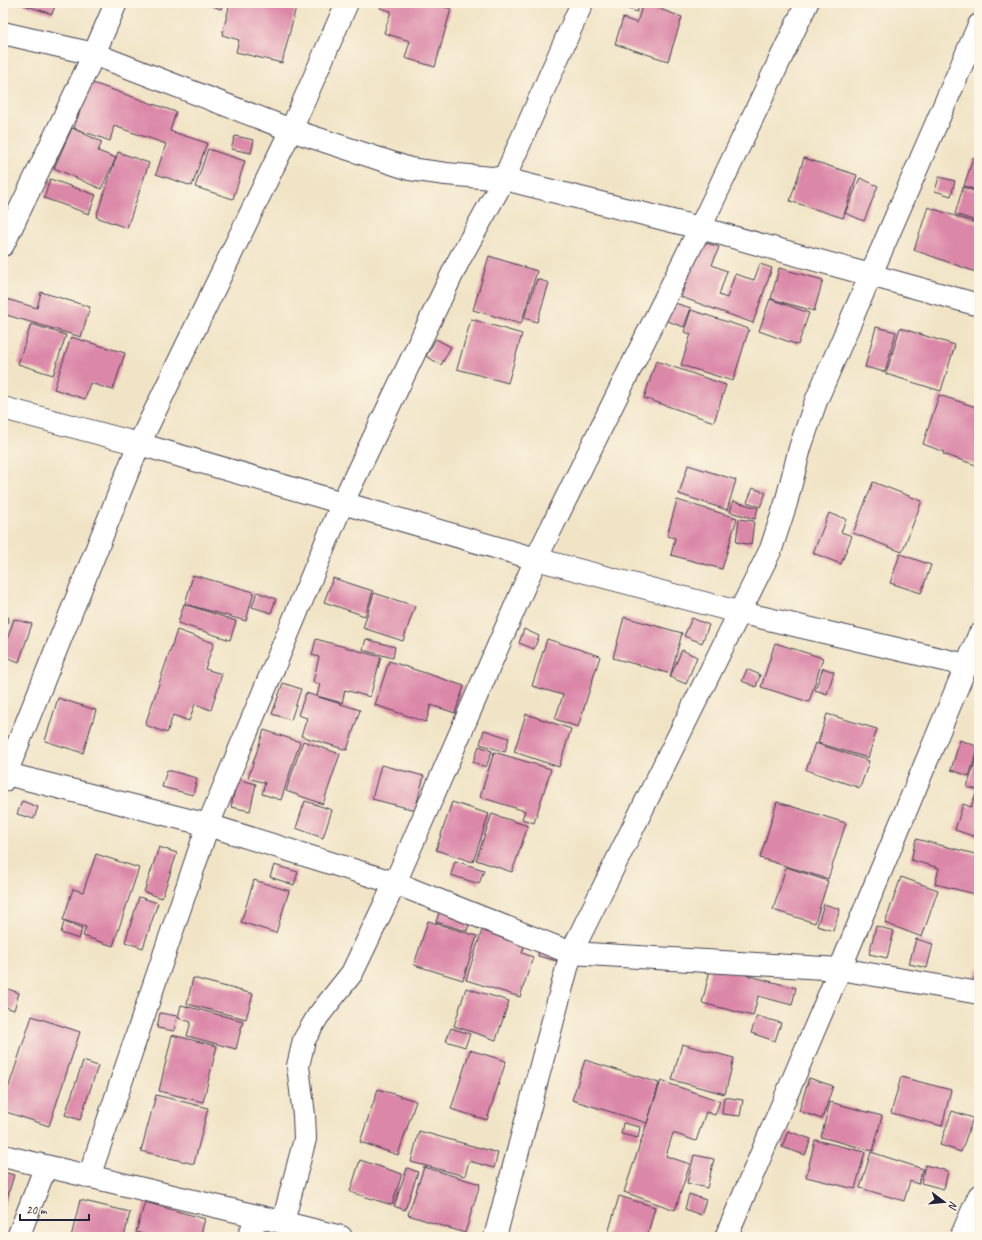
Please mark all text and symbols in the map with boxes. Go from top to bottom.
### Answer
north arrow [924,1182,964,1222]
scale bar [20,1196,89,1222]
text: N [945,1200,961,1212]
text: 20 m [26,1202,48,1218]

